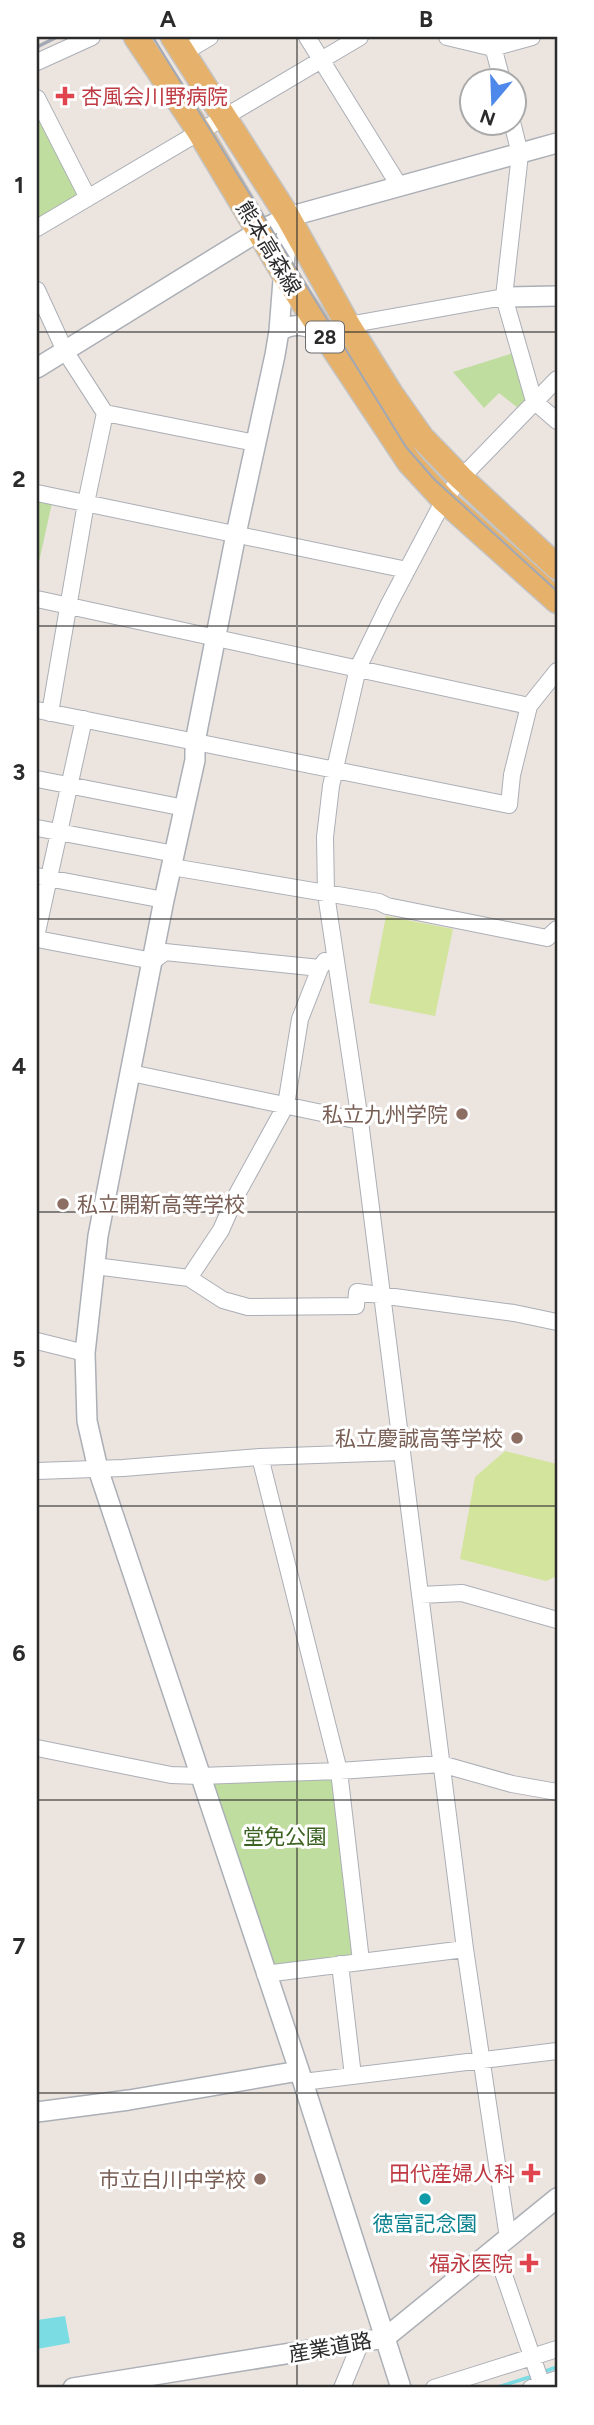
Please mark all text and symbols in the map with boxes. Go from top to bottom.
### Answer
text: A [160,5,177,33]
text: B [419,5,433,33]
north arrow [458,66,528,136]
place label: 杏風会川野病院 [81,84,228,109]
marker: 杏風会川野病院 [55,86,75,106]
text: N [477,104,498,131]
text: 1 [14,171,24,199]
street label: 熊本高森線 [231,197,307,299]
road number: 28 [306,322,344,352]
text: 2 [12,465,26,493]
text: 3 [13,758,25,786]
text: 4 [12,1052,26,1080]
place label: 私立九州学院 [322,1102,448,1127]
marker: 私立九州学院 [454,1106,470,1122]
place label: 私立開新高等学校 [77,1192,245,1217]
marker: 私立開新高等学校 [55,1196,71,1212]
text: 5 [12,1345,26,1373]
place label: 私立慶誠高等学校 [335,1426,503,1451]
marker: 私立慶誠高等学校 [509,1430,525,1446]
text: 6 [12,1639,26,1667]
park label: 堂免公園 [243,1824,327,1849]
text: 7 [13,1932,26,1960]
place label: 田代産婦人科 [389,2161,515,2186]
marker: 田代産婦人科 [521,2163,541,2183]
place label: 市立白川中学校 [99,2167,246,2192]
marker: 市立白川中学校 [252,2171,268,2187]
marker: 徳富記念園 [417,2191,433,2207]
place label: 徳富記念園 [373,2211,478,2236]
text: 8 [12,2226,26,2254]
place label: 福永医院 [429,2251,513,2276]
marker: 福永医院 [519,2253,539,2273]
street label: 産業道路 [286,2327,374,2367]

